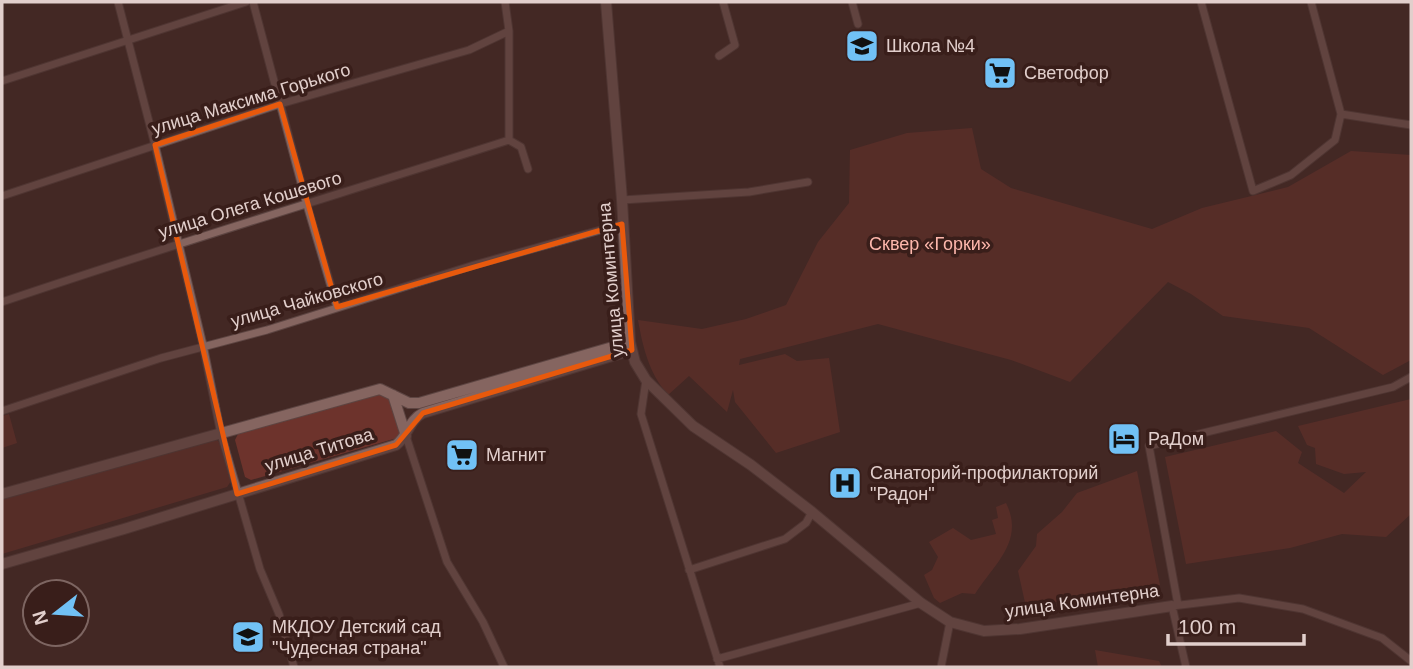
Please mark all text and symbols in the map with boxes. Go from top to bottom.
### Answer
school or university icon: Школа №4 [843,27,881,65]
place label: Школа №4 [886,36,975,56]
supermarket icon: Светофор [981,54,1019,92]
street label: улица Максима Горького [149,59,353,139]
place label: Светофор [1024,63,1109,83]
street label: улица Олега Кошевого [156,168,344,242]
street label: улица Коминтерна [594,201,628,358]
park label: Сквер «Горки» [869,234,991,254]
street label: улица Чайковского [229,269,385,331]
hotel icon: РаДом [1105,420,1143,458]
street label: улица Титова [262,424,376,476]
place label: РаДом [1148,429,1204,449]
supermarket icon: Магнит [443,436,481,474]
place label: Магнит [486,445,546,465]
place label: Санаторий-профилакторий "Радон" [870,463,1098,504]
hospital icon: Санаторий-профилакторий "Радон" [826,464,864,502]
north arrow [21,578,91,648]
street label: улица Коминтерна [1004,580,1161,622]
scale bar [1168,602,1304,646]
text: N [28,608,52,627]
text: 100 m [1178,615,1236,638]
place label: МКДОУ Детский сад "Чудесная страна" [272,617,441,658]
school or university icon: МКДОУ Детский сад "Чудесная страна" [229,618,267,656]

